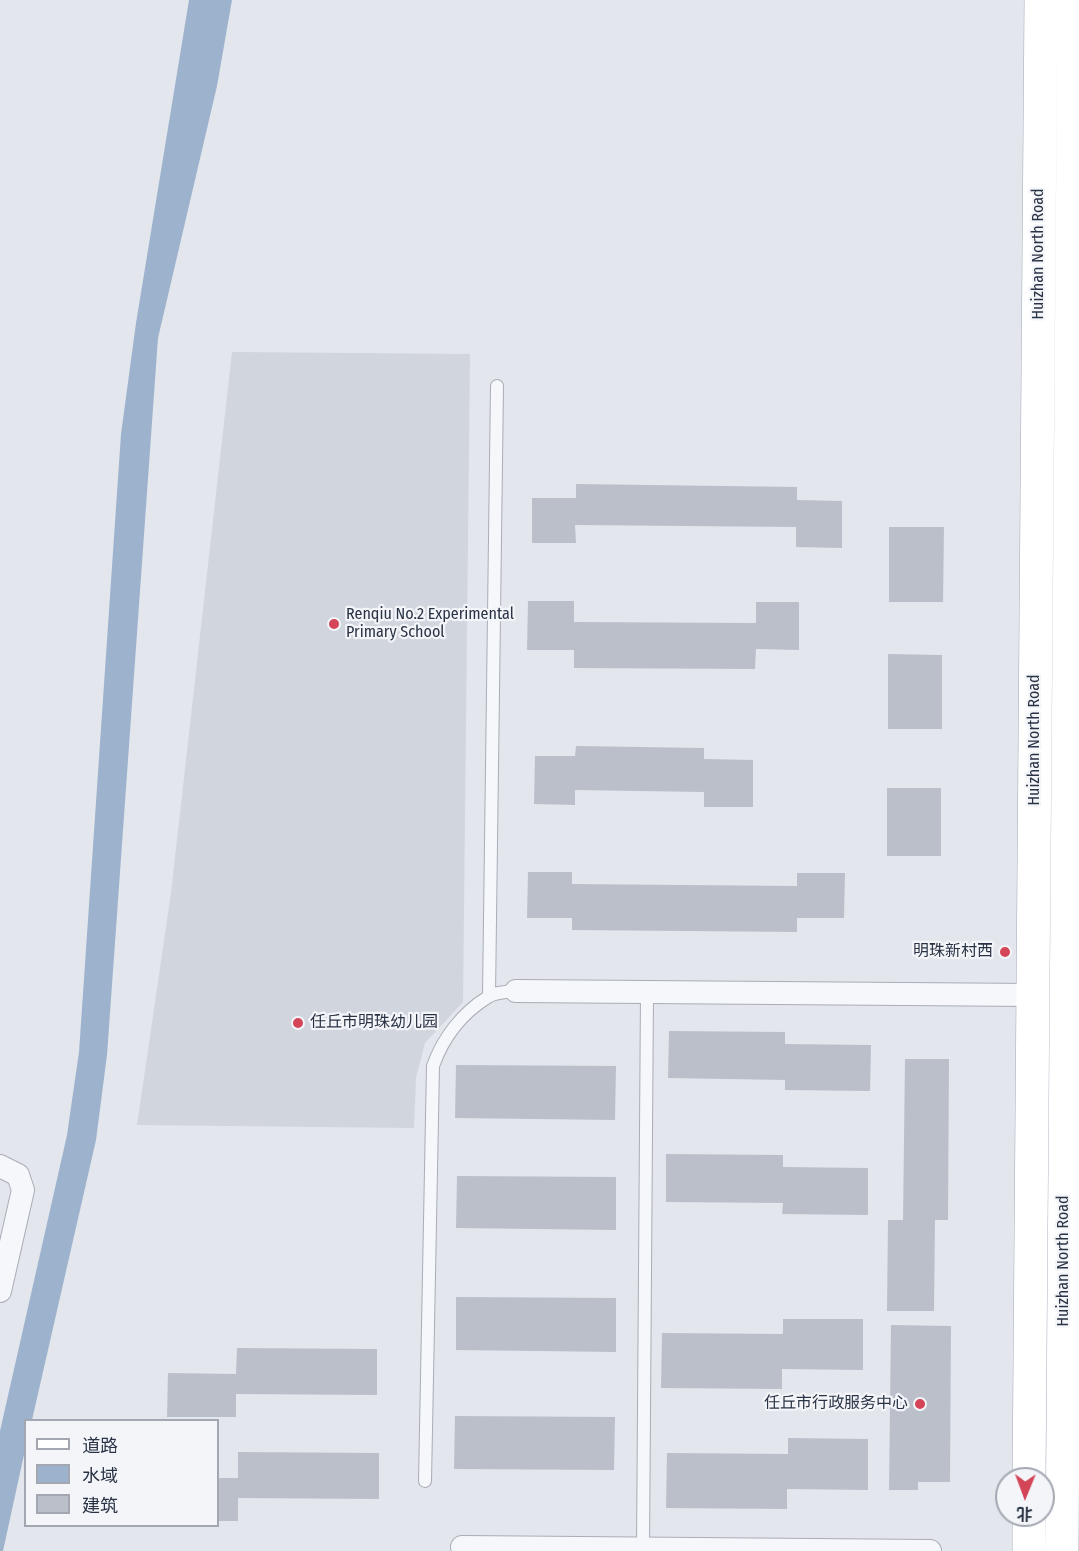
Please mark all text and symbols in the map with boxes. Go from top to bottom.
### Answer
street label: Huizhan North Road [1029,188,1049,320]
place label: Renqiu No.2 Experimental Primary School [346,605,514,643]
marker: Renqiu No.2 Experimental Primary School [327,617,341,631]
street label: Huizhan North Road [1025,674,1045,806]
place label: 明珠新村西 [913,942,993,962]
marker: 明珠新村西 [998,945,1012,959]
place label: 任丘市明珠幼儿园 [310,1013,438,1033]
marker: 任丘市明珠幼儿园 [291,1016,305,1030]
street label: Huizhan North Road [1054,1195,1074,1327]
place label: 任丘市行政服务中心 [764,1394,908,1414]
marker: 任丘市行政服务中心 [913,1397,927,1411]
legend [24,1419,219,1527]
text: 道路 [82,1435,118,1457]
text: 水域 [82,1465,118,1487]
north arrow [995,1467,1055,1527]
text: 建筑 [82,1495,118,1517]
text: 北 [1017,1504,1033,1523]

